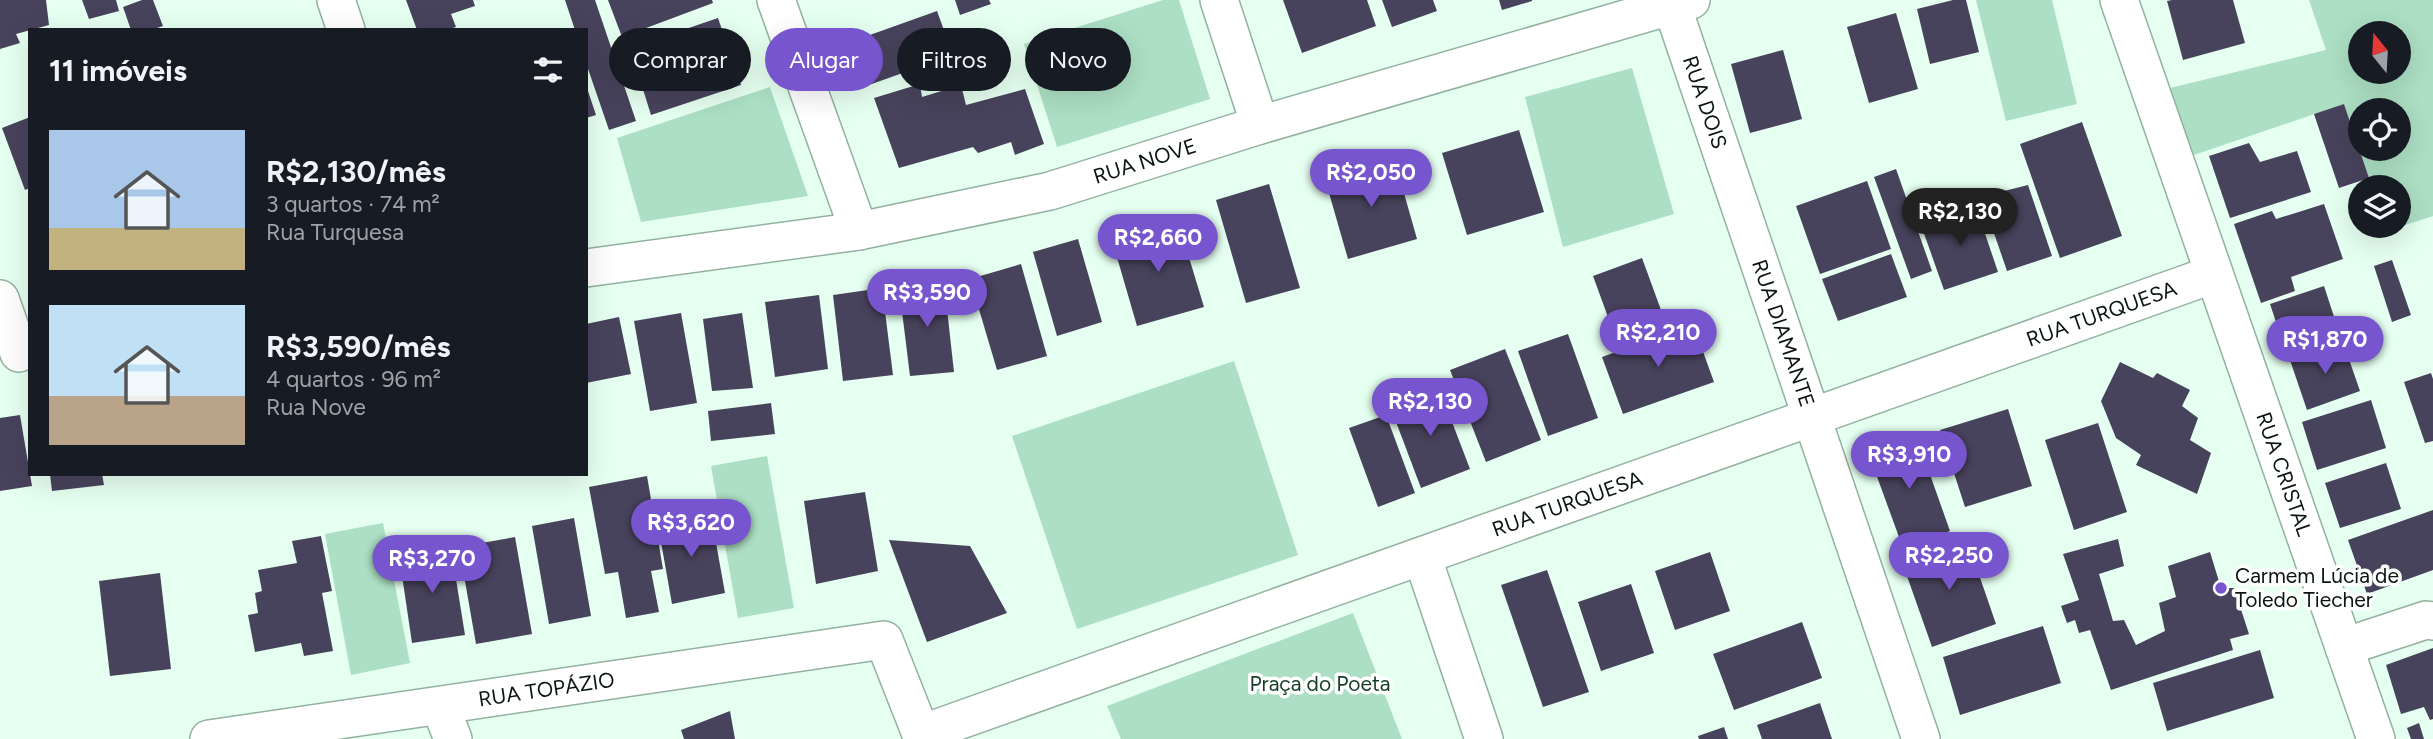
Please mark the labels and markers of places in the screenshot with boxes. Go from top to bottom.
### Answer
pin: R$2,050 [1306,150,1436,209]
pin: R$2,130 [1895,188,2025,248]
pin: R$2,660 [1093,215,1223,274]
pin: R$3,590 [862,270,992,329]
pin: R$2,210 [1593,310,1723,369]
pin: R$1,870 [2260,316,2390,376]
pin: R$2,130 [1365,378,1495,438]
pin: R$3,910 [1844,432,1974,491]
pin: R$3,620 [626,500,756,559]
pin: R$2,250 [1884,532,2014,592]
pin: R$3,270 [367,536,497,595]
place label: Carmem Lúcia de Toledo Tiecher [2235,563,2399,612]
marker: Carmem Lúcia de Toledo Tiecher [2213,580,2229,596]

